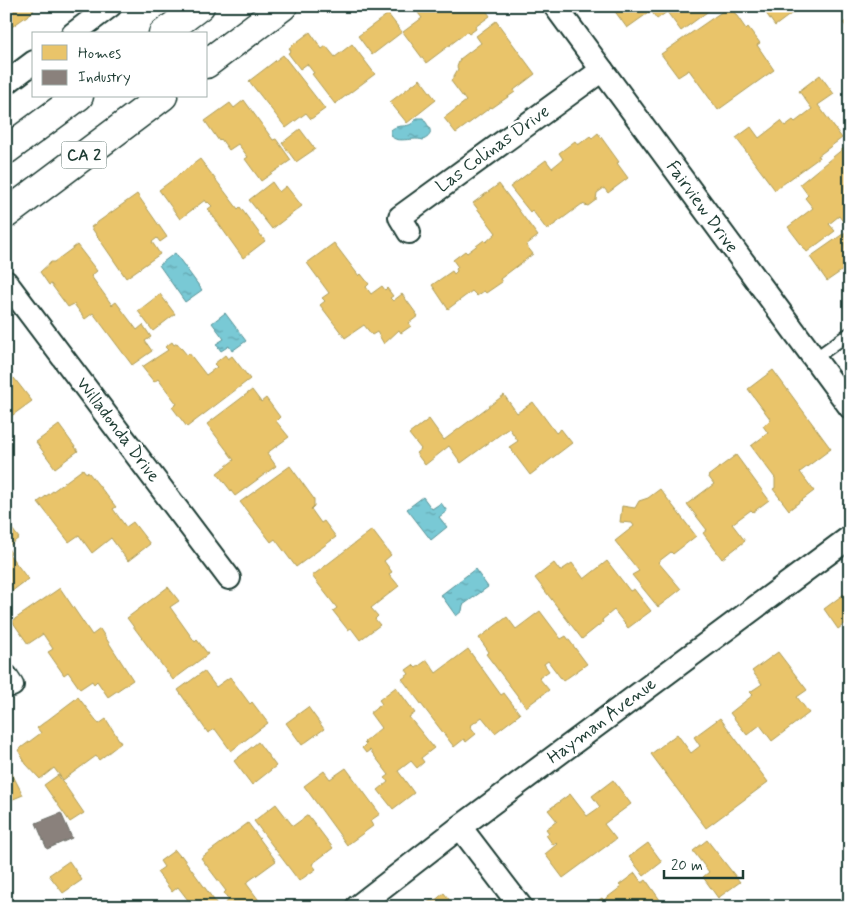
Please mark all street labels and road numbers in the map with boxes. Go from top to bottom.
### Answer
street label: Las Colinas Drive [431,100,555,198]
road number: CA 2 [62,142,106,168]
street label: Fairview Drive [660,156,744,258]
street label: Willadonda Drive [70,372,166,488]
street label: Hayman Avenue [543,672,661,770]

